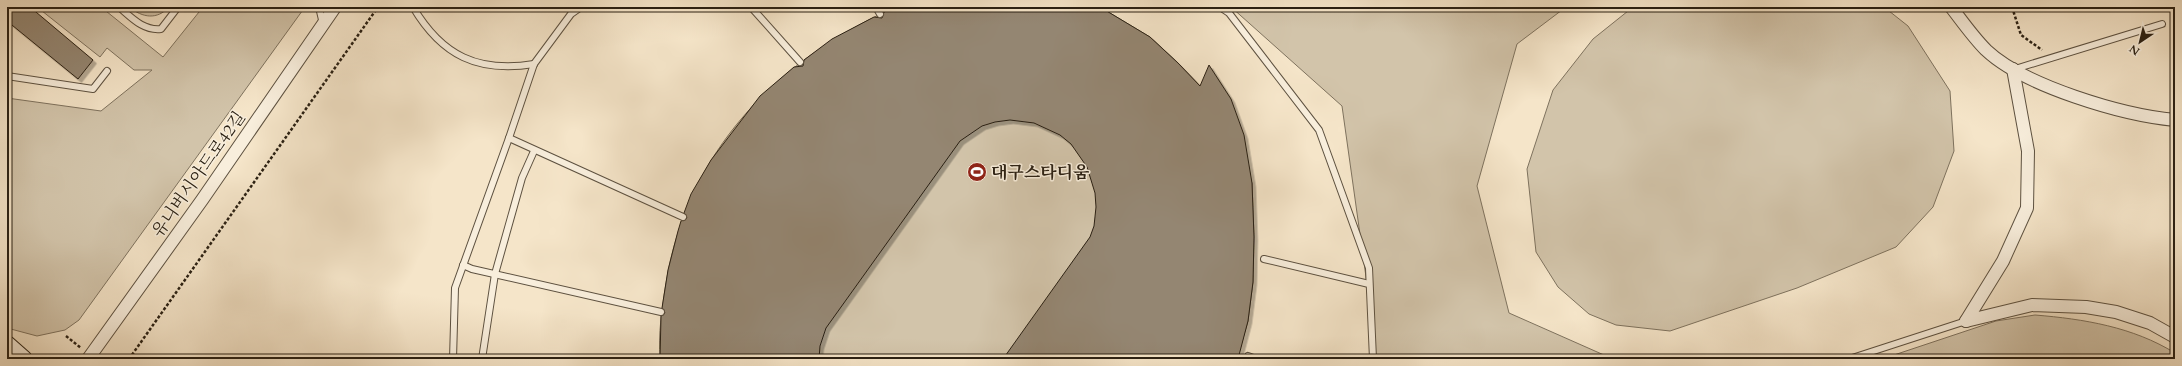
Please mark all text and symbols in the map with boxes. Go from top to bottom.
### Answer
north arrow [2120,22,2160,62]
text: N [2126,41,2143,59]
street label: 유니버시아드로42길 [146,107,251,242]
sports icon: 대구스타디움 [966,161,988,183]
place label: 대구스타디움 [991,161,1090,184]

